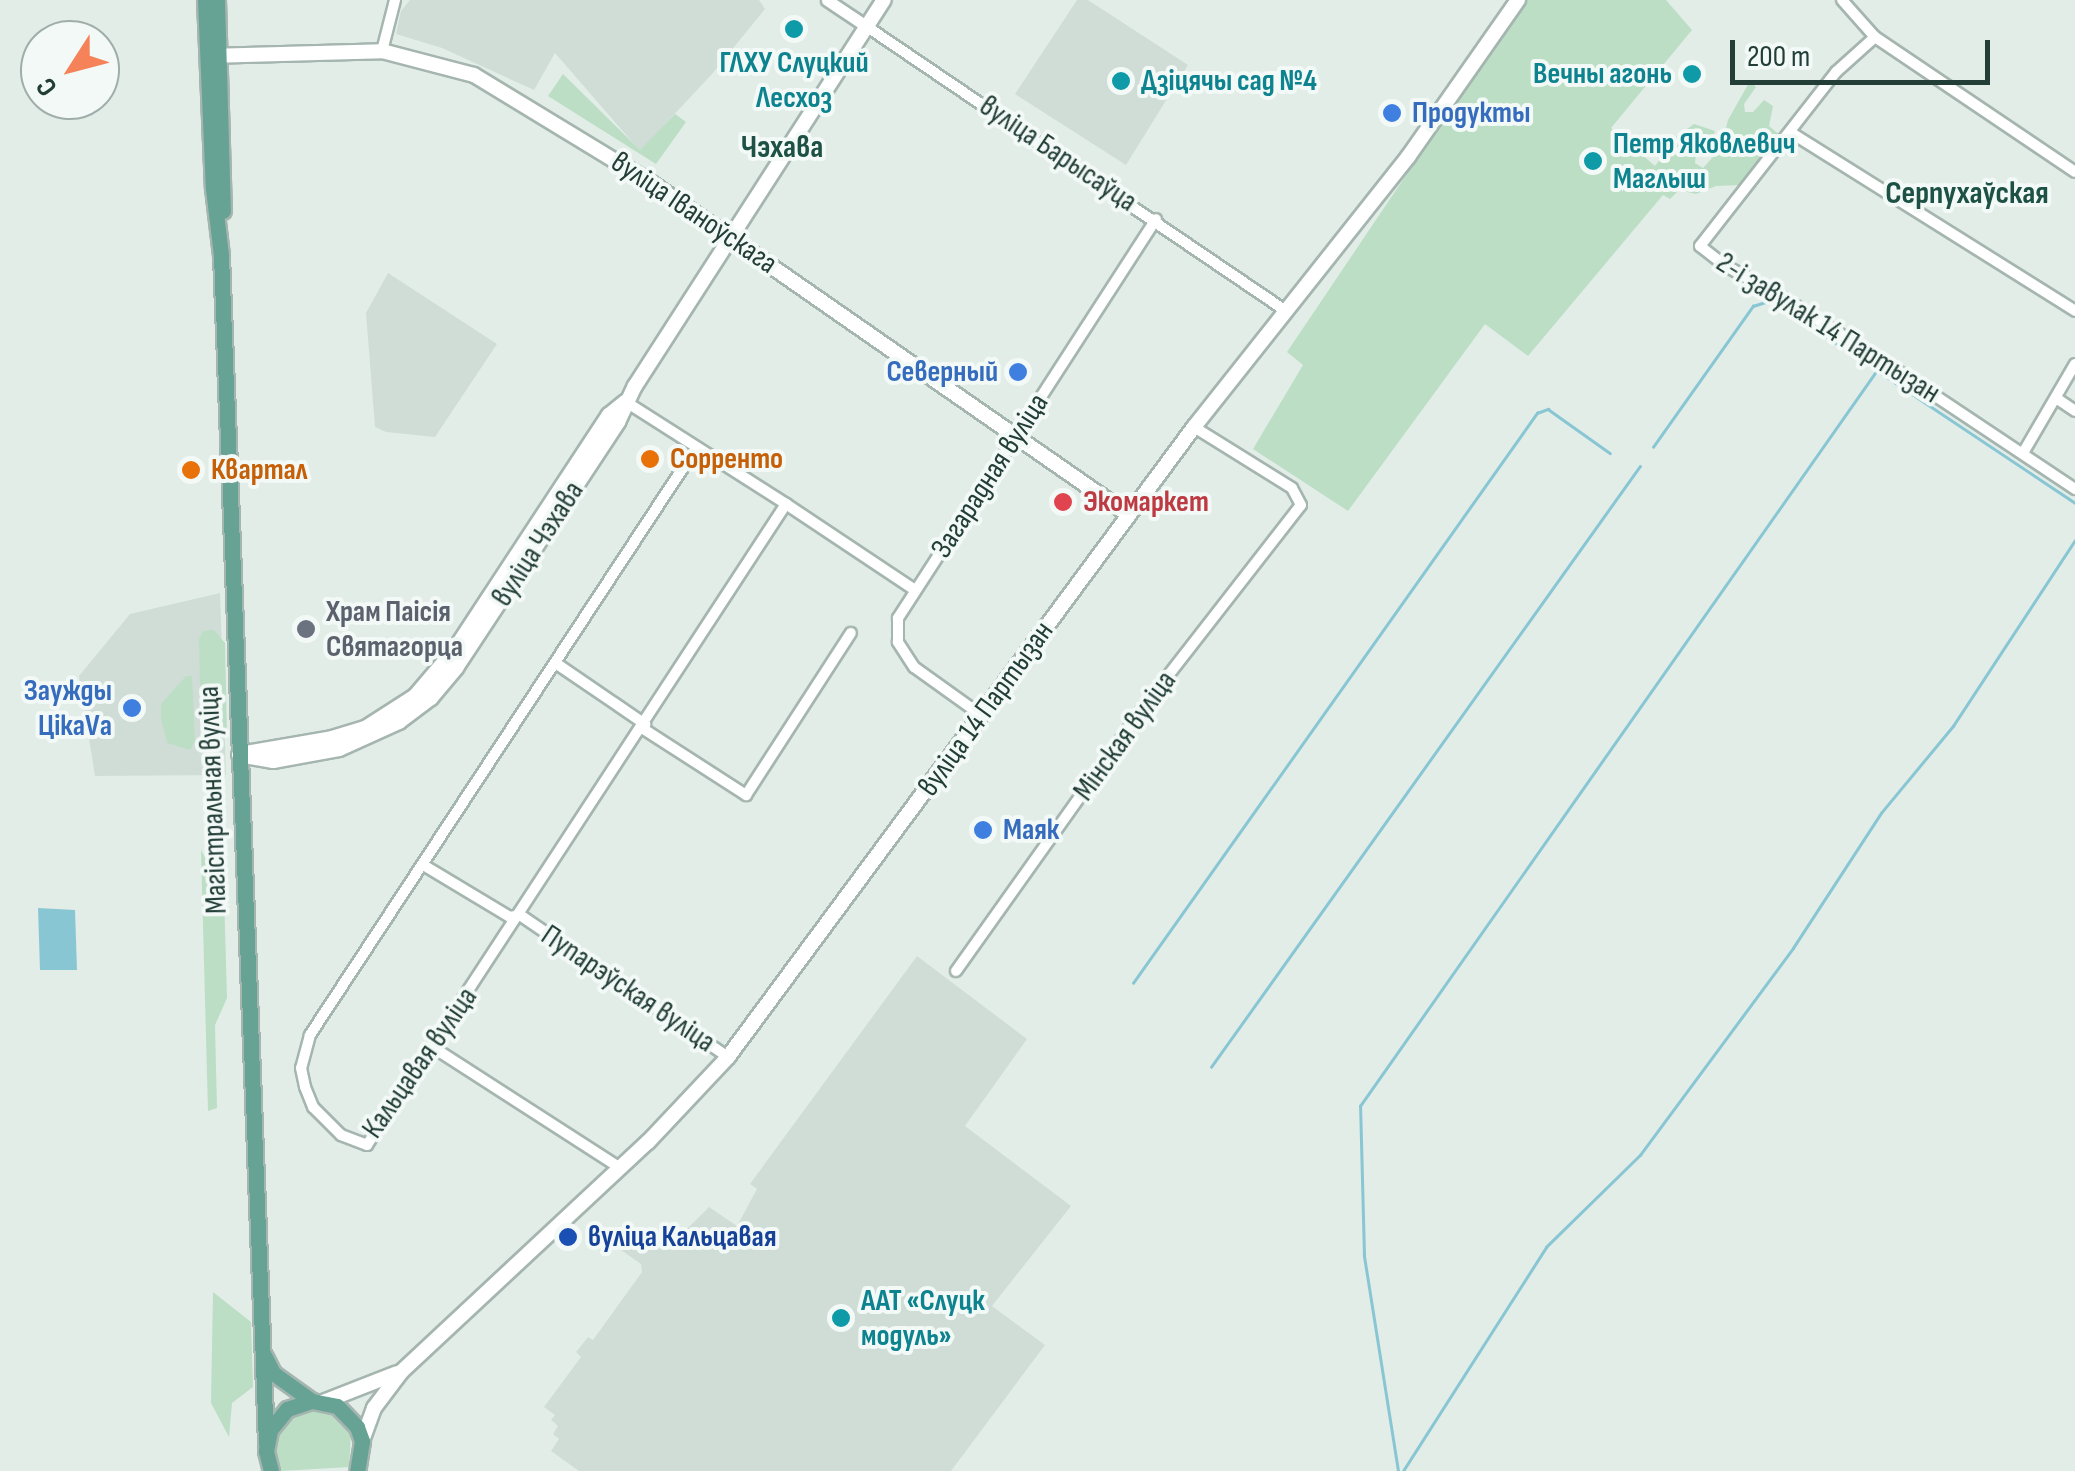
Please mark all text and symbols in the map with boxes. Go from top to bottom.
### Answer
marker: ГЛХУ Слуцкий Лесхоз [783,18,805,40]
north arrow [20,20,120,120]
scale bar [1735,20,1995,82]
text: 200 m [1747,39,1810,75]
place label: ГЛХУ Слуцкий Лесхоз [719,45,869,116]
place label: Вечны агонь [1533,56,1672,92]
place label: Дзіцячы сад №4 [1141,63,1317,99]
marker: Вечны агонь [1681,63,1703,85]
marker: Дзіцячы сад №4 [1110,70,1132,92]
text: С [29,71,65,102]
street label: вуліца Барысаўца [972,88,1144,220]
place label: Продукты [1412,95,1530,131]
marker: Продукты [1381,102,1403,124]
place label: Петр Яковлевич Маглыш [1613,126,1795,196]
district label: Чэхава [741,129,823,167]
street label: вуліца Іваноўскага [604,144,784,282]
marker: Петр Яковлевич Маглыш [1582,150,1604,172]
district label: Серпухаўская [1885,175,2049,213]
street label: 2-і завулак 14 Партызан [1710,245,1946,411]
place label: Северный [886,354,998,390]
marker: Северный [1007,361,1029,383]
street label: Загарадная вуліца [924,387,1056,565]
place label: Сорренто [670,441,783,477]
marker: Сорренто [639,448,661,470]
place label: Квартал [211,452,308,488]
marker: Квартал [180,459,202,481]
street label: вуліца Чэхава [484,475,592,613]
place label: Экомаркет [1083,484,1209,520]
marker: Экомаркет [1052,491,1074,513]
place label: Храм Паісія Святагорца [326,594,463,664]
street label: вуліца 14 Партызан [911,615,1061,803]
marker: Храм Паісія Святагорца [295,618,317,640]
street label: Мінская вуліца [1066,664,1184,808]
place label: Заужды ЦікаVа [24,673,112,744]
street label: Магістральная вуліца [191,685,235,915]
marker: Заужды ЦікаVа [121,697,143,719]
place label: Маяк [1003,812,1059,848]
marker: Маяк [972,819,994,841]
street label: Пупарэўская вуліца [534,918,722,1060]
street label: Кальцавая вуліца [355,981,485,1145]
place label: вуліца Кальцавая [588,1219,776,1255]
marker: вуліца Кальцавая [557,1226,579,1248]
place label: ААТ «Слуцк модуль» [861,1283,985,1354]
marker: ААТ «Слуцк модуль» [830,1307,852,1329]

